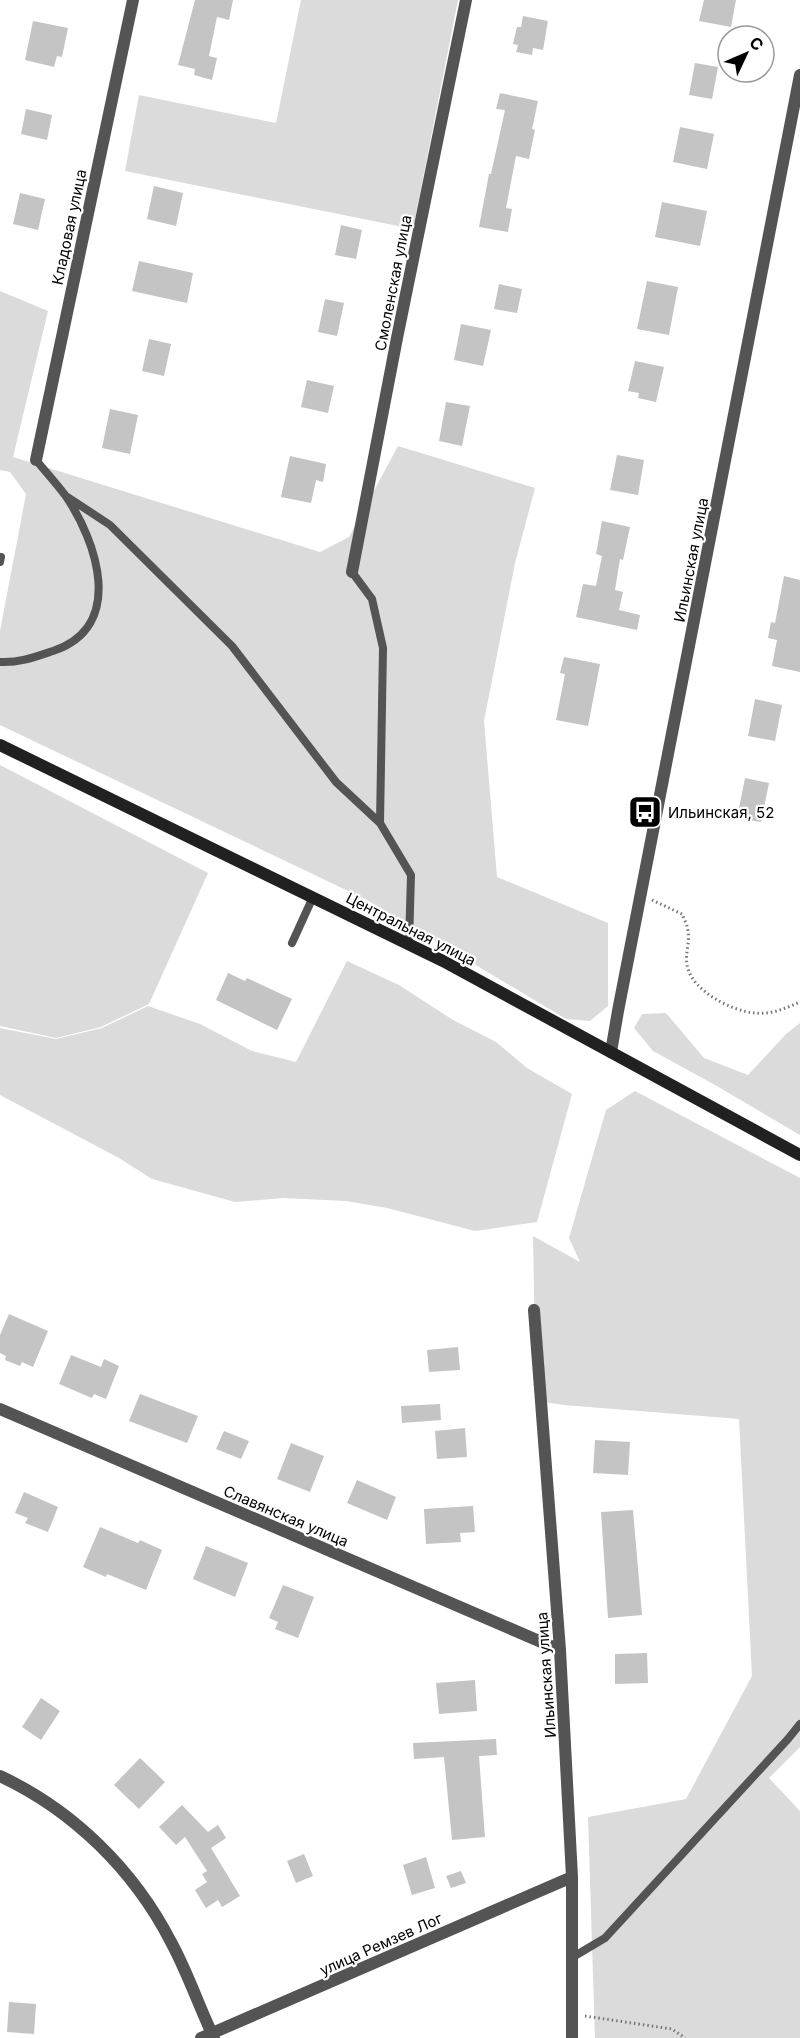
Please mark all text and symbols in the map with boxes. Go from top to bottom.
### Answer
north arrow [716,24,776,84]
text: С [745,32,768,55]
street label: Кладовая улица [47,168,91,286]
street label: Смоленская улица [371,213,415,353]
street label: Ильинская улица [670,496,712,624]
bus stop icon: Ильинская, 52 [627,794,663,830]
place label: Ильинская, 52 [668,803,774,822]
street label: Центральная улица [343,888,479,970]
street label: Славянская улица [221,1481,351,1551]
street label: Ильинская улица [532,1611,560,1739]
street label: улица Ремзев Лог [317,1908,446,1980]

